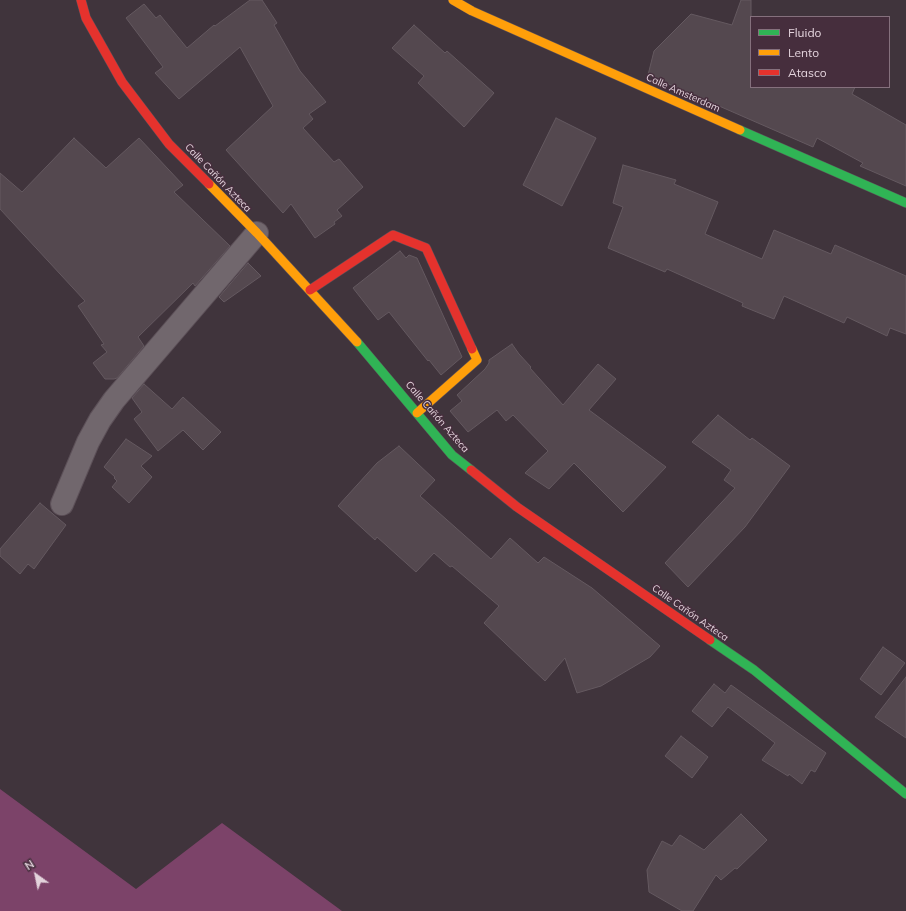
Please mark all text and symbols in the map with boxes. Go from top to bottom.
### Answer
legend [750,16,890,88]
text: Fluido [788,25,821,40]
text: Lento [788,45,819,60]
text: Atasco [788,65,827,80]
street label: Calle Amsterdam [644,71,722,115]
street label: Calle Cañón Azteca [182,141,254,215]
street label: Calle Cañón Azteca [403,379,471,455]
street label: Calle Cañón Azteca [649,582,731,644]
north arrow [16,855,56,895]
text: N [22,857,37,873]

